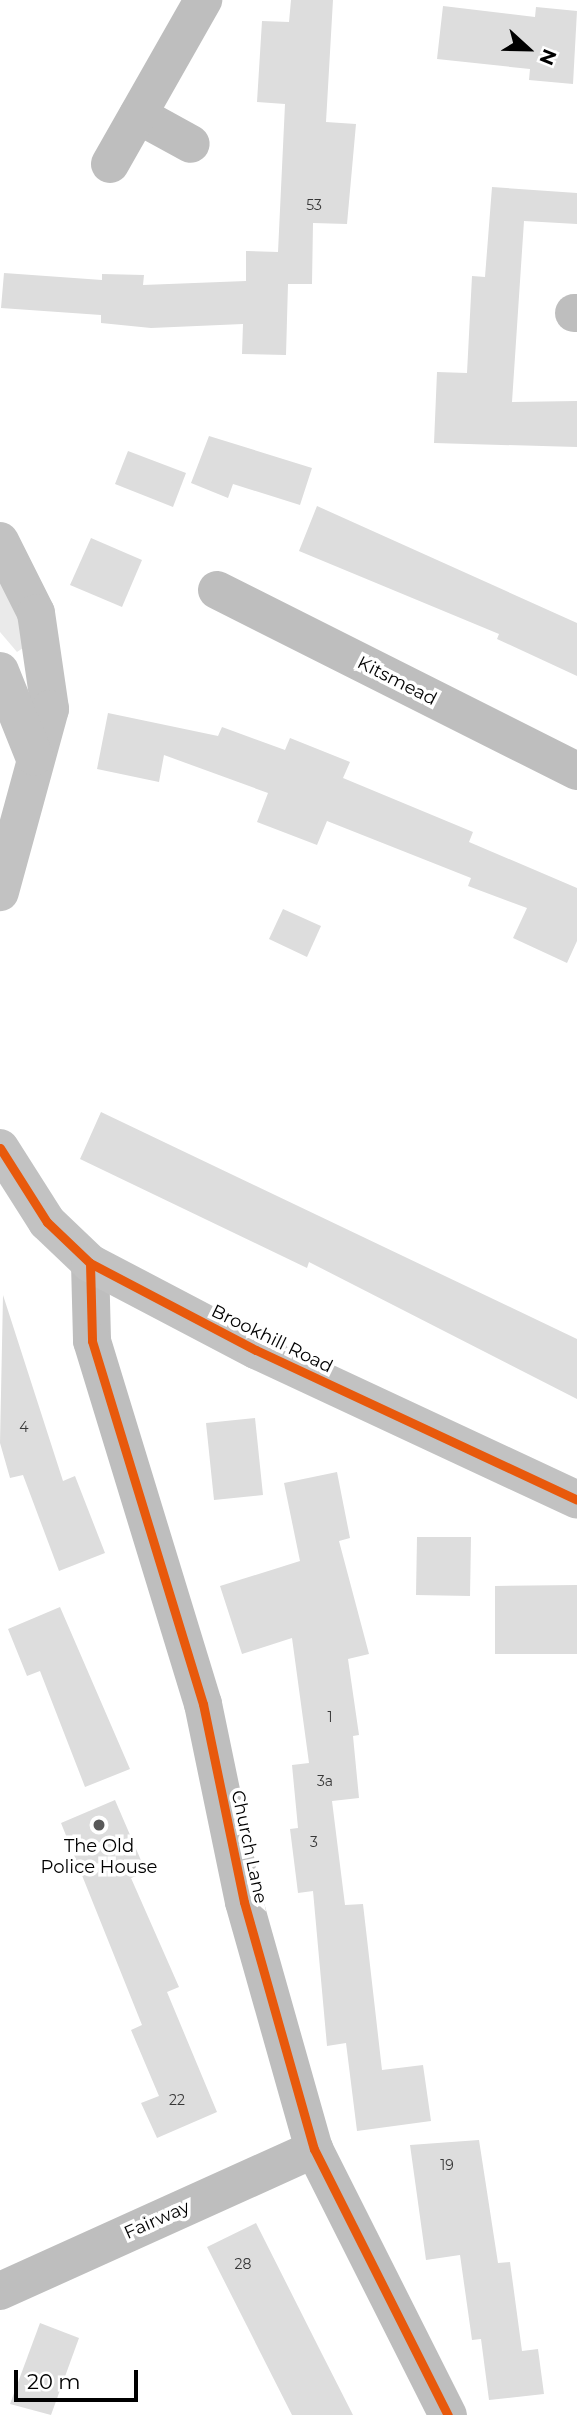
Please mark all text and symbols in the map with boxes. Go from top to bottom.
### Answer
north arrow [493,14,563,84]
text: N [534,46,561,68]
house number: 53 [306,197,322,213]
street label: Kitsmead [354,652,440,710]
street label: Brookhill Road [208,1300,336,1378]
house number: 4 [19,1419,29,1435]
house number: 1 [327,1709,333,1725]
house number: 3a [317,1773,333,1789]
street label: Church Lane [226,1788,272,1906]
marker: The Old Police House [91,1817,107,1833]
house number: 3 [310,1834,318,1850]
place label: The Old Police House [41,1836,157,1878]
house number: 22 [169,2092,185,2108]
house number: 19 [440,2157,454,2173]
street label: Fairway [121,2196,193,2244]
house number: 28 [235,2256,251,2272]
scale bar [18,2356,142,2400]
text: 20 m [27,2369,81,2394]

